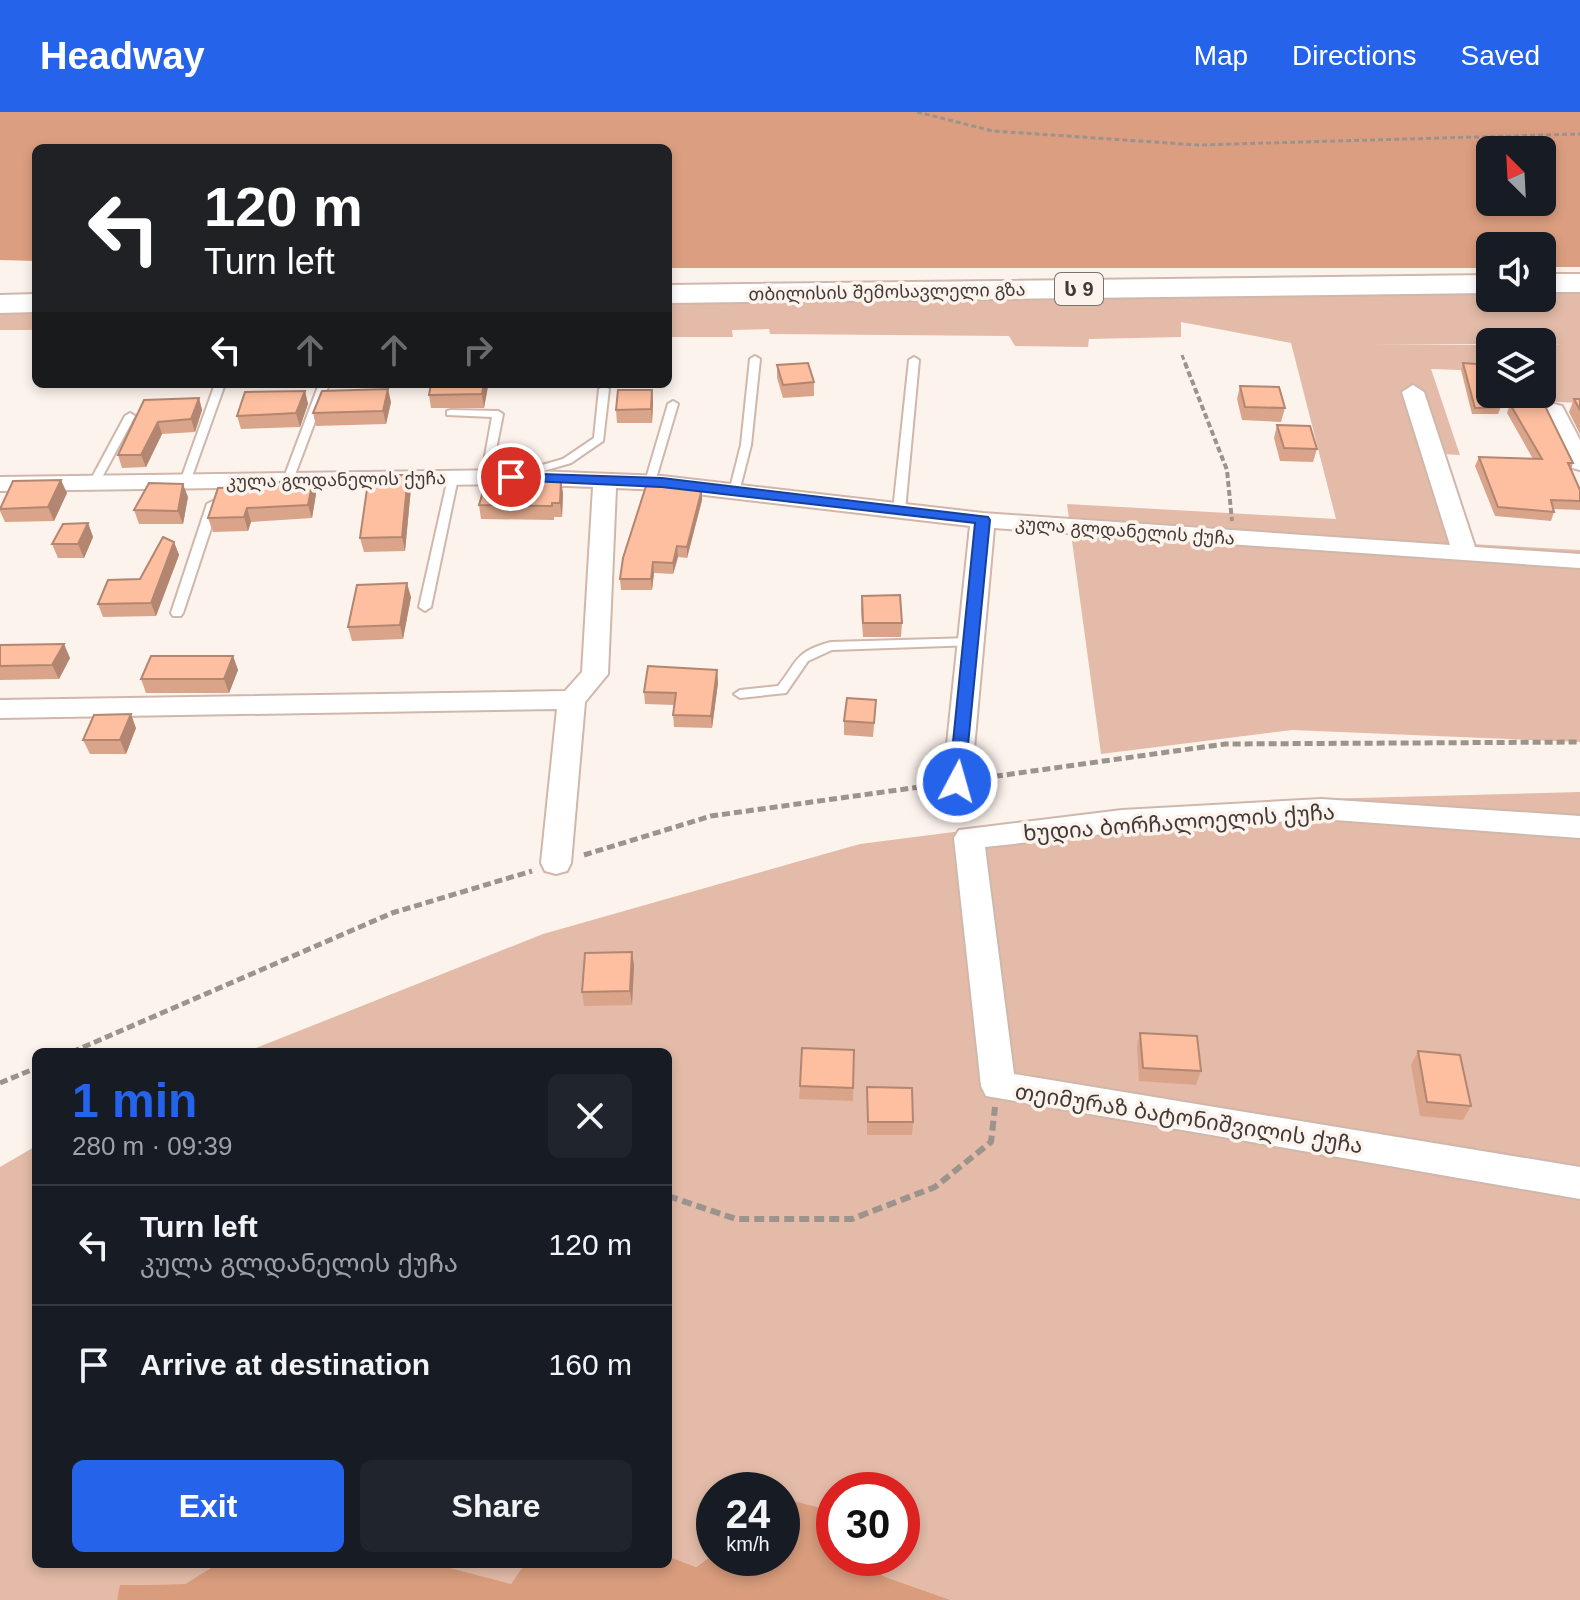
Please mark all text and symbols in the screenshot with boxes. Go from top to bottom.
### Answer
text: Headway [40,35,205,77]
text: Map [1194,40,1248,71]
text: Directions [1292,40,1417,71]
text: Saved [1461,40,1540,71]
north arrow [1476,136,1556,216]
map controls [1476,136,1556,408]
text: 120 m [204,175,363,238]
icon: left [72,176,176,280]
button: sound [1476,232,1556,312]
text: Turn left [204,241,335,282]
road number: ს 9 [1055,273,1103,305]
street label: თბილისის შემოსავლელი გზა [748,280,1026,305]
icon: left [204,328,248,372]
icon: ahead [288,328,332,372]
icon: ahead [372,328,416,372]
icon: right [456,328,500,372]
button: layers [1476,328,1556,408]
pin [477,443,545,511]
icon: arrive [489,455,533,499]
street label: კულა გლდანელის ქუჩა [226,468,446,493]
street label: კულა გლდანელის ქუჩა [1014,513,1236,550]
position arrow [915,740,999,824]
street label: ხუდია ბორჩალოელის ქუჩა [1022,799,1336,847]
text: 1 min [72,1074,197,1127]
button: close [548,1074,632,1158]
street label: თეიმურაზ ბატონიშვილის ქუჩა [1013,1079,1365,1159]
text: 280 m · 09:39 [72,1131,232,1161]
text: Turn left [140,1210,258,1243]
icon: left [72,1223,116,1267]
text: 120 m [549,1228,632,1261]
text: კულა გლდანელის ქუჩა [140,1248,458,1278]
icon: arrive [72,1343,116,1387]
text: Arrive at destination [140,1348,430,1381]
text: 160 m [549,1348,632,1381]
button: Exit [72,1460,344,1552]
button: Share [360,1460,632,1552]
speed limit sign: 30 [816,1472,920,1576]
text: 24 [726,1492,770,1536]
text: km/h [726,1533,770,1555]

